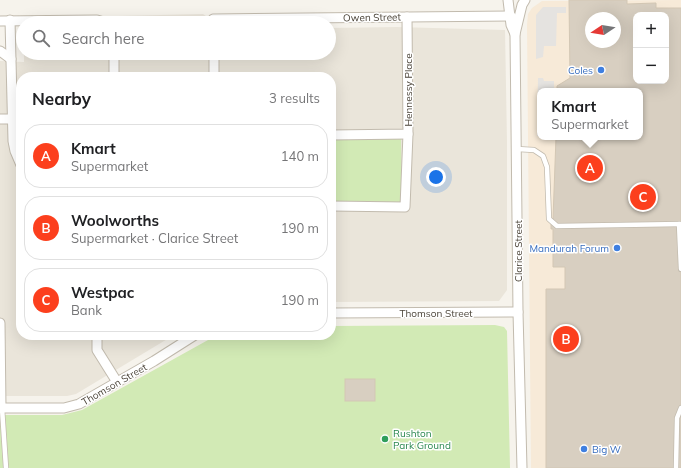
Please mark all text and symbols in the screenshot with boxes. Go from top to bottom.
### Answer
street label: Owen Street [343,10,402,25]
north arrow [585,12,621,48]
map controls [633,12,669,84]
button: + [633,12,669,48]
search box [16,16,336,60]
icon: search [30,27,52,49]
text: Search here [62,29,144,48]
button: − [633,48,669,84]
street label: Hennessy Place [402,53,415,127]
place label: Coles [568,64,593,77]
marker: Coles [596,65,606,75]
text: Nearby [32,88,91,109]
popup [537,88,643,140]
text: 3 results [269,90,320,106]
text: Kmart [551,97,596,116]
text: Supermarket [551,116,629,132]
text: Kmart [71,139,116,158]
text: A [41,148,51,164]
text: 140 m [281,148,319,164]
pin: A [577,153,603,183]
text: Supermarket [71,158,148,174]
your location [426,167,446,187]
pin: C [630,182,656,212]
text: Woolworths [71,211,159,230]
text: B [42,220,50,236]
text: 190 m [281,220,319,236]
street label: Clarice Street [512,220,525,282]
text: Supermarket · Clarice Street [71,230,238,246]
place label: Mandurah Forum [529,242,609,255]
marker: Mandurah Forum [612,243,622,253]
text: Westpac [71,283,134,302]
text: C [42,292,50,308]
text: 190 m [281,292,319,308]
text: Bank [71,302,102,318]
street label: Thomson Street [399,307,473,320]
pin: B [553,324,579,354]
street label: Thomson Street [79,360,150,408]
place label: Rushton Park Ground [393,427,451,452]
marker: Rushton Park Ground [380,434,390,444]
place label: Big W [592,443,621,456]
marker: Big W [579,444,589,454]

